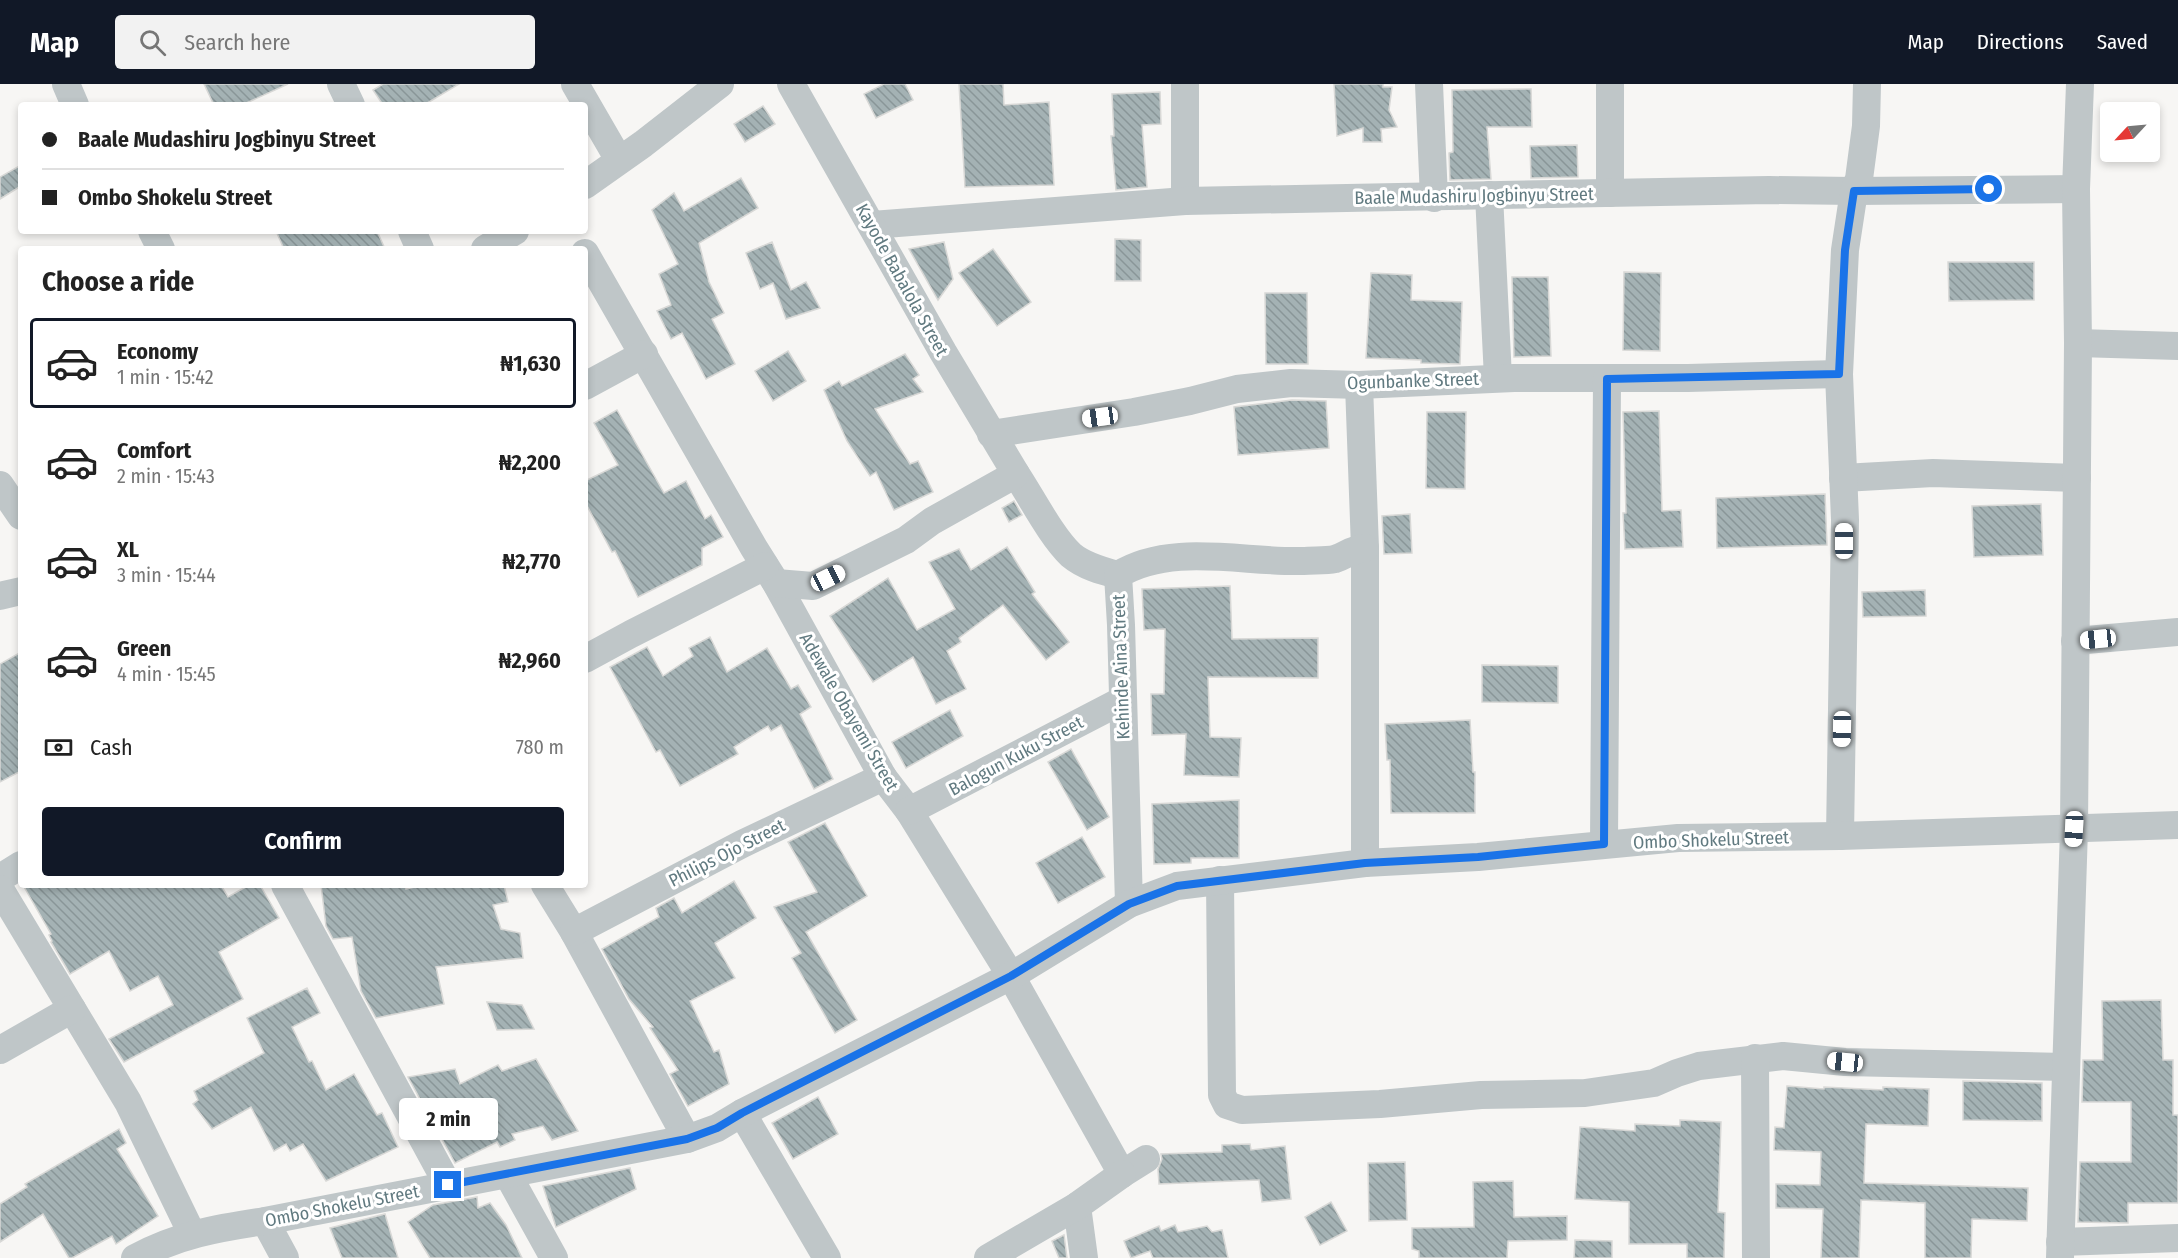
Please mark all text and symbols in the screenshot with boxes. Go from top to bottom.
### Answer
search box [115,15,535,69]
text: Map [30,26,79,59]
icon: search [136,26,169,59]
text: Search here [184,29,290,56]
text: Map [1907,29,1944,55]
text: Directions [1977,29,2064,55]
text: Saved [2097,29,2148,55]
north arrow [2100,102,2160,162]
map controls [2100,102,2160,162]
text: Baale Mudashiru Jogbinyu Street [78,126,376,153]
route start [1975,175,2002,202]
street label: Baale Mudashiru Jogbinyu Street [1354,183,1594,209]
text: Ombo Shokelu Street [78,184,272,211]
street label: Kayode Babalola Street [851,200,953,360]
text: Choose a ride [42,266,194,298]
icon: car [45,336,99,390]
text: Economy [117,338,198,365]
text: ₦1,630 [500,350,561,377]
text: 1 min · 15:42 [117,365,213,389]
street label: Ogunbanke Street [1347,368,1479,394]
car [1081,406,1119,428]
icon: car [45,435,99,489]
text: Comfort [117,437,191,464]
text: ₦2,200 [499,449,561,476]
text: 2 min · 15:43 [117,464,215,488]
car [1835,523,1853,559]
icon: car [45,534,99,588]
text: XL [117,536,139,563]
text: ₦2,770 [502,548,561,575]
car [808,562,848,594]
text: 3 min · 15:44 [117,563,216,587]
street label: Kehinde Aina Street [1107,594,1135,740]
car [2079,628,2117,650]
street label: Adewale Obayemi Street [795,629,903,795]
icon: car [45,633,99,687]
text: Green [117,635,171,662]
text: ₦2,960 [498,647,561,674]
text: 4 min · 15:45 [117,662,216,686]
street label: Balogun Kuku Street [945,711,1087,801]
car [1833,711,1851,747]
icon: cash [42,731,75,764]
text: Cash [90,734,133,761]
text: 780 m [516,735,564,759]
button: Confirm [42,807,564,876]
car [2064,811,2084,847]
street label: Philips Ojo Street [665,814,789,892]
street label: Ombo Shokelu Street [1633,826,1789,854]
car [1826,1051,1864,1073]
callout: 2 min [398,1098,498,1140]
text: 2 min [426,1107,471,1131]
route end [434,1171,461,1198]
street label: Ombo Shokelu Street [263,1180,421,1232]

